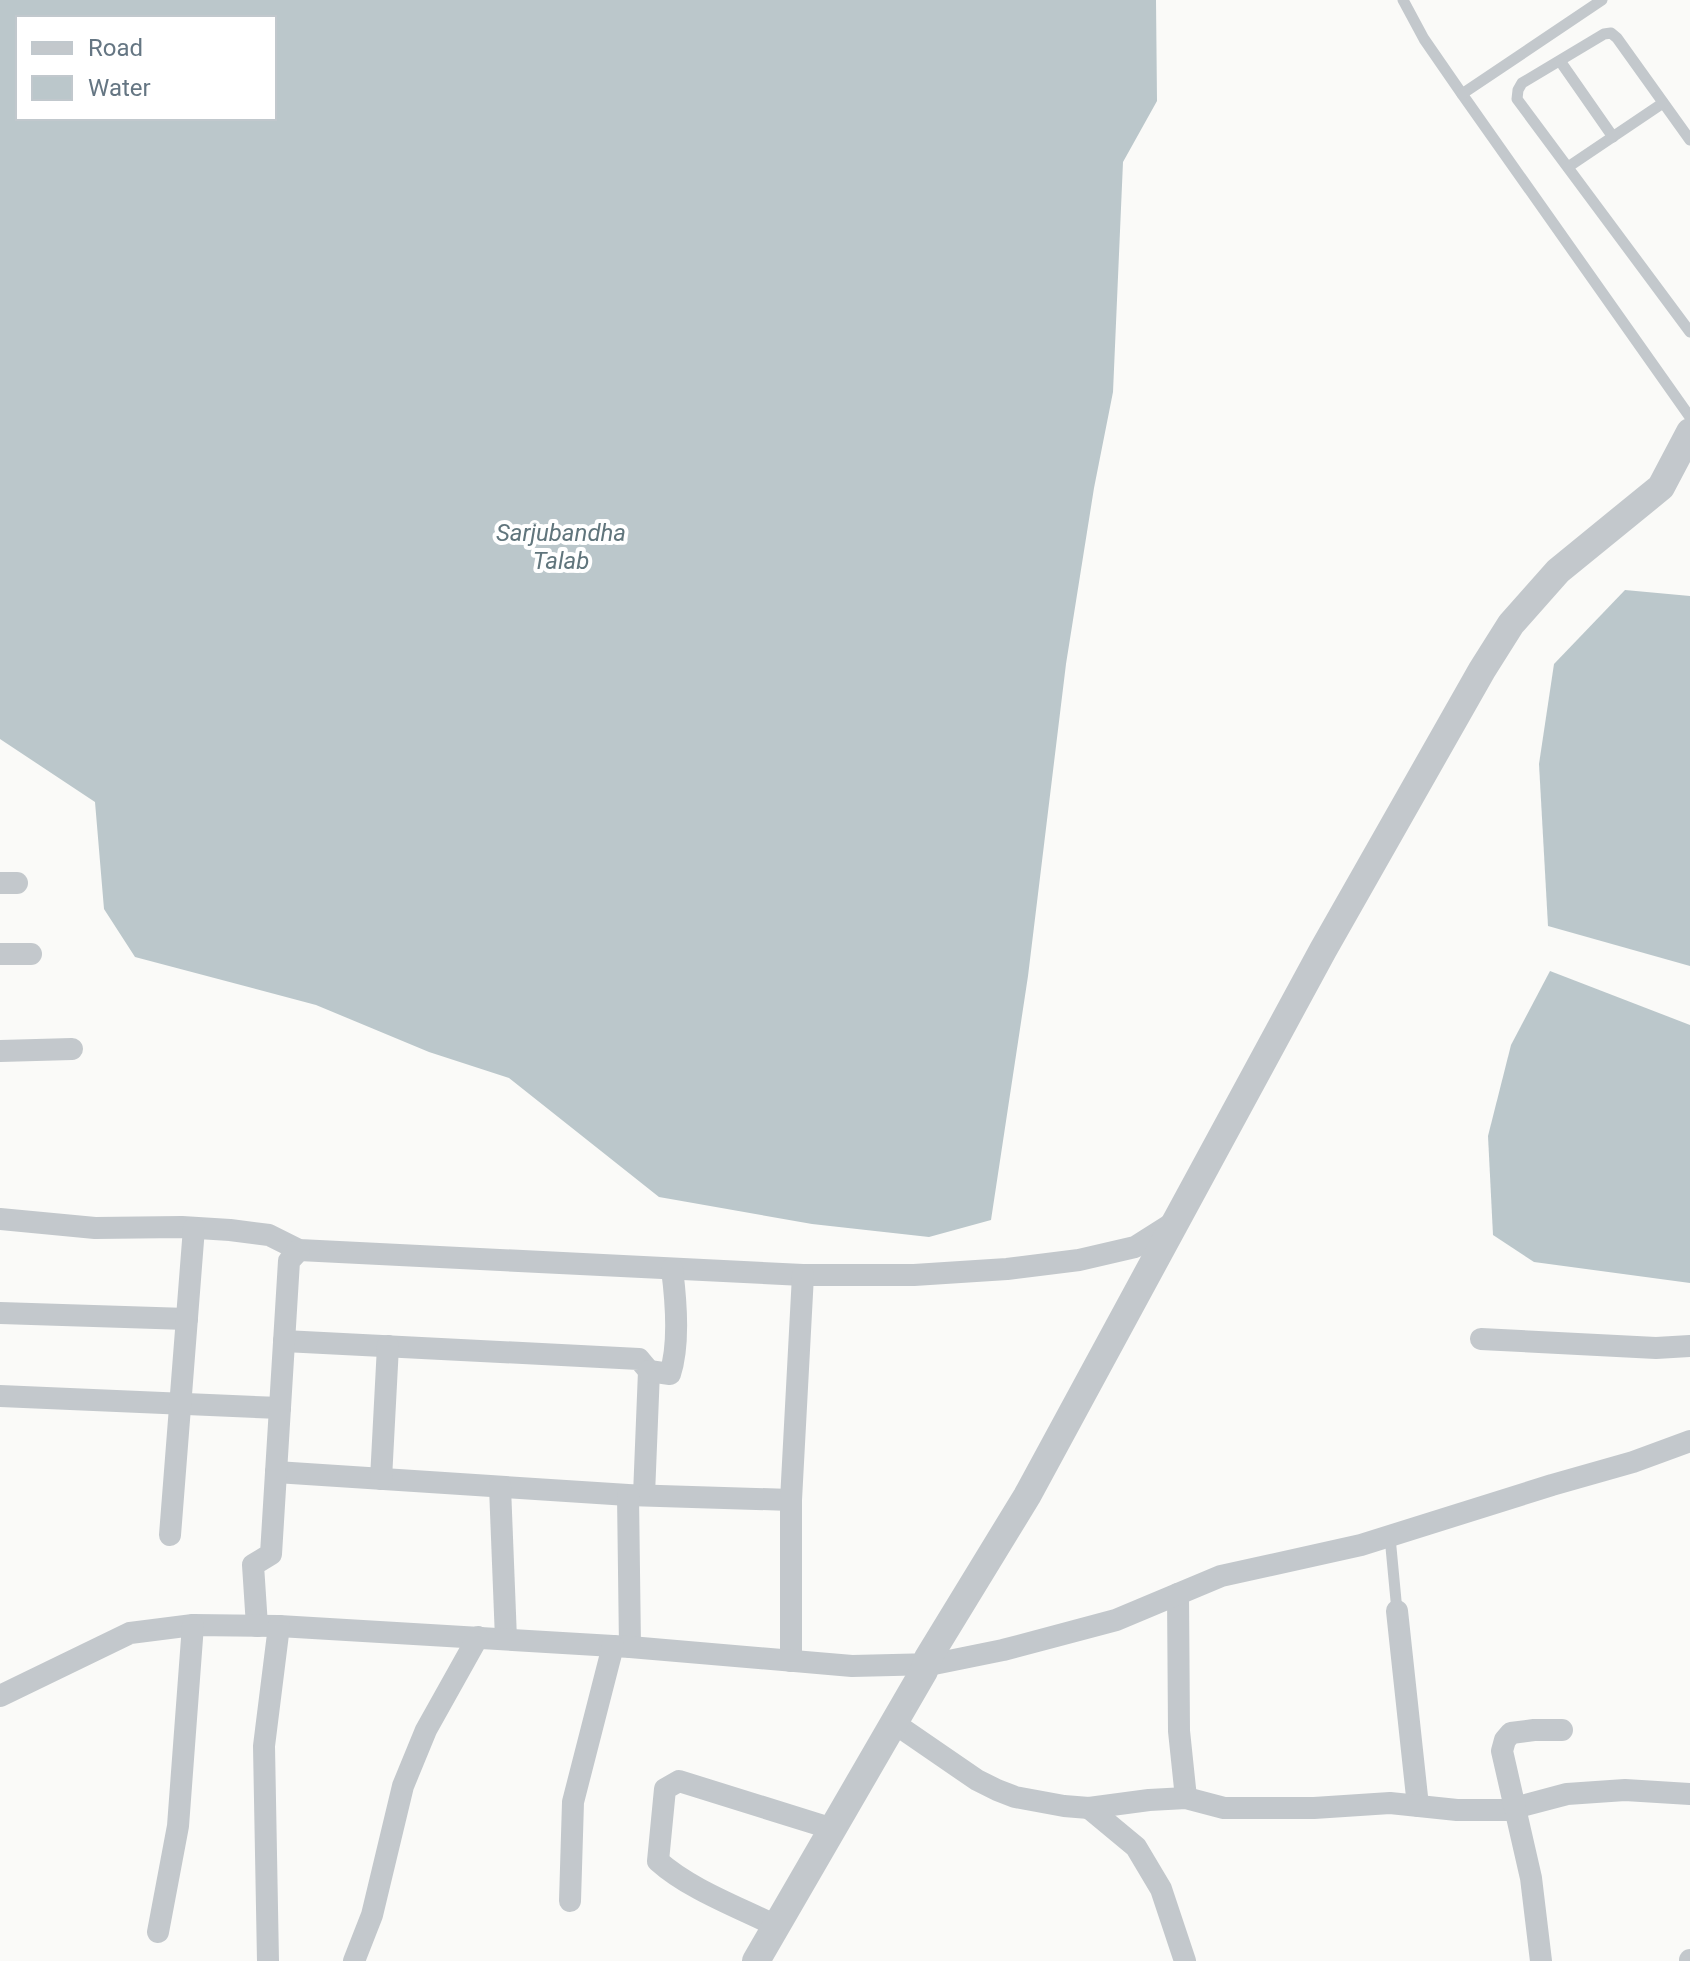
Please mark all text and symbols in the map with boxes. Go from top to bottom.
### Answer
legend [16,16,276,120]
text: Road [88,34,143,62]
text: Water [88,74,151,102]
water label: Sarjubandha Talab [496,519,626,575]

